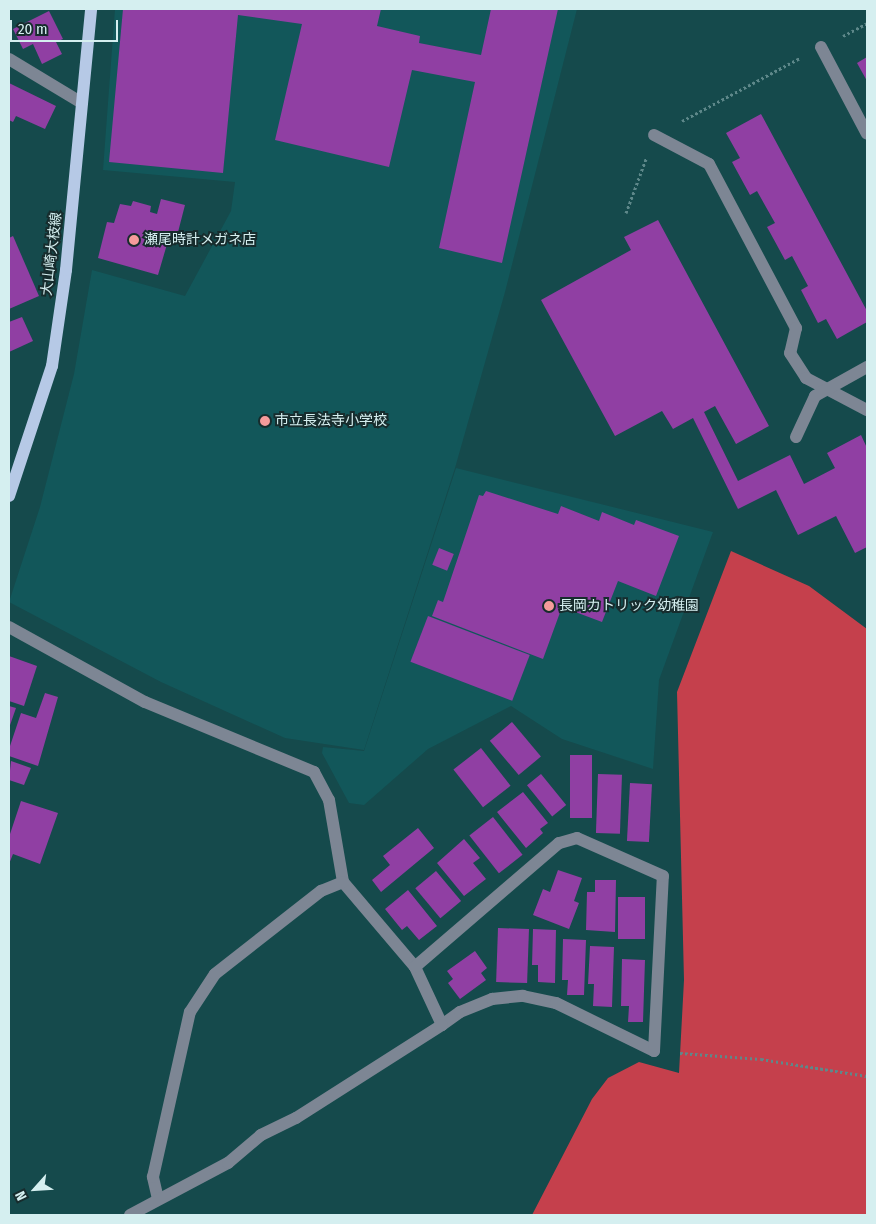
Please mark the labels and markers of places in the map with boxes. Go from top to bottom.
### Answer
place label: 瀬尾時計メガネ店 [144,232,256,248]
marker: 瀬尾時計メガネ店 [128,234,140,246]
place label: 市立長法寺小学校 [275,413,387,429]
marker: 市立長法寺小学校 [259,415,271,427]
place label: 長岡カトリック幼稚園 [559,598,699,614]
marker: 長岡カトリック幼稚園 [543,600,555,612]

